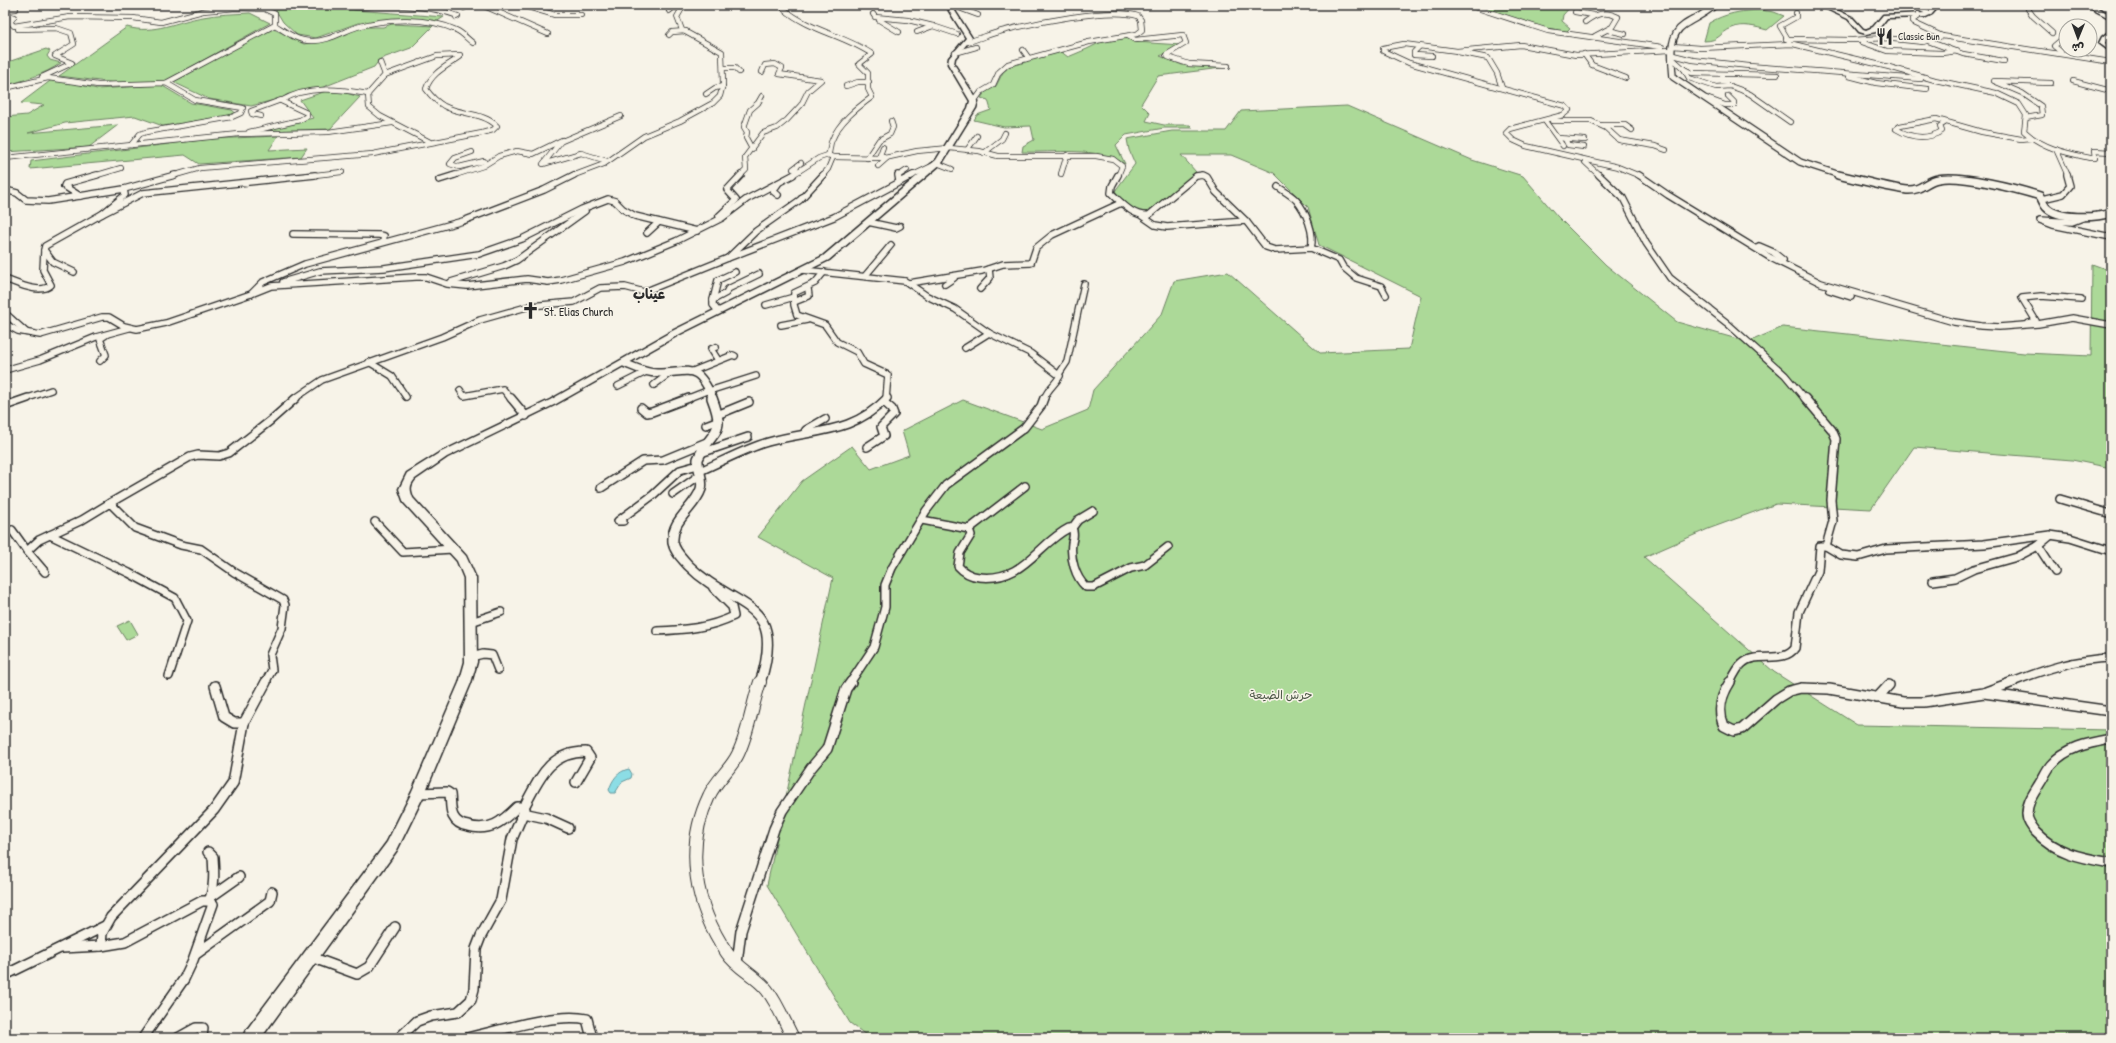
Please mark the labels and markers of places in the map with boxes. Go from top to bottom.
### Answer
restaurant icon: Classic Bun [1875,26,1895,46]
place label: Classic Bun [1898,30,1940,43]
church icon: St. Elias Church [521,301,541,321]
place label: St. Elias Church [544,303,613,320]

